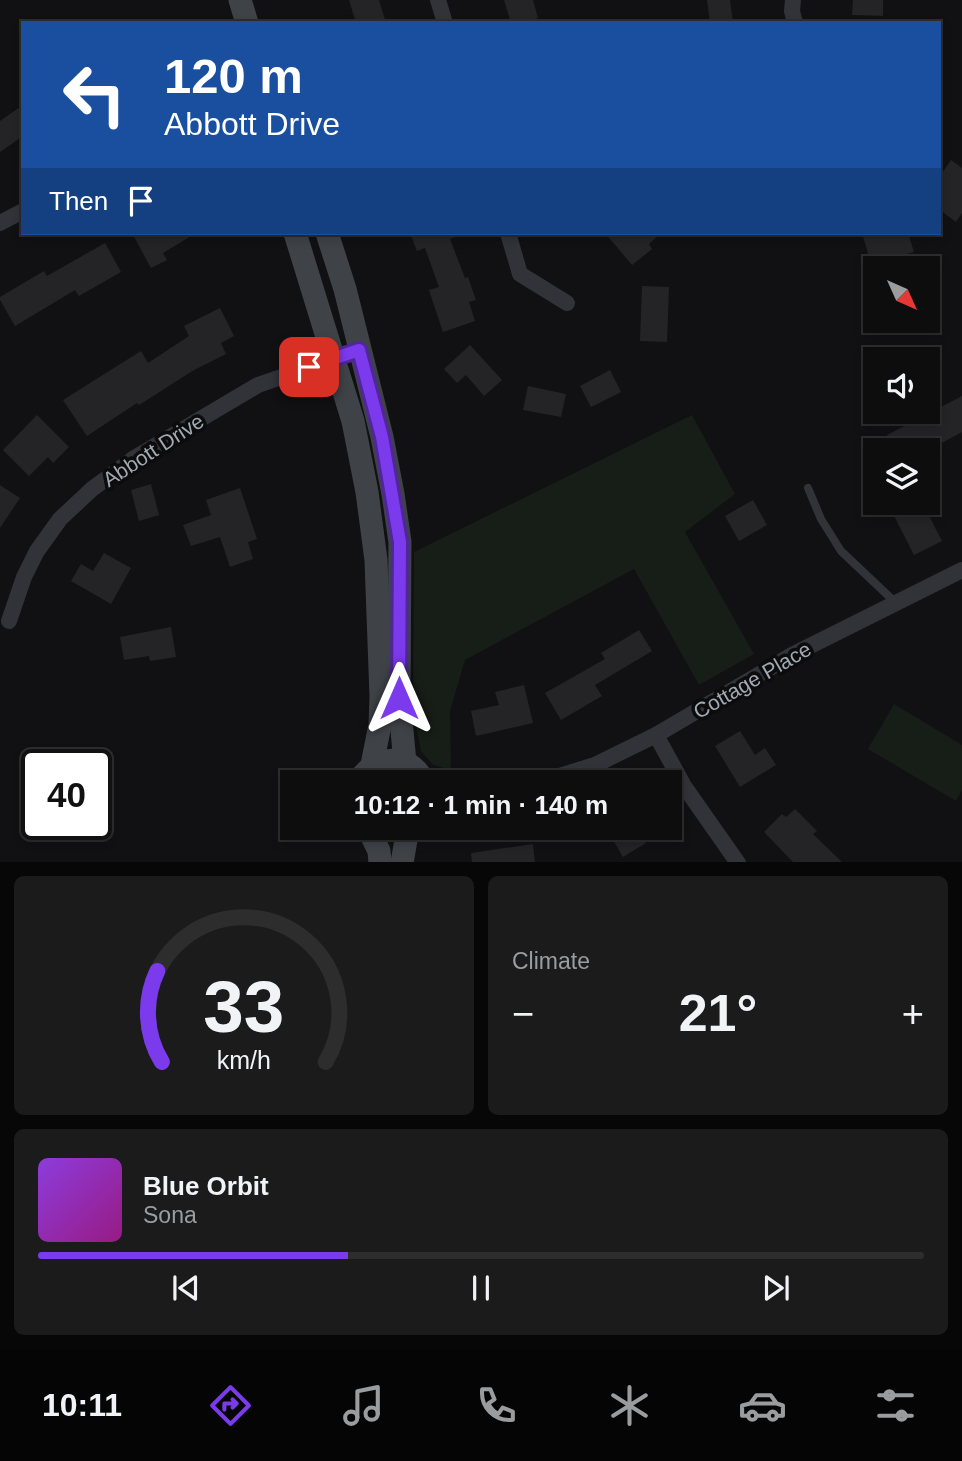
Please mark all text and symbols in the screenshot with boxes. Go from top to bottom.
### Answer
icon: left [49,49,140,140]
text: 120 m [164,49,303,103]
text: Abbott Drive [164,106,340,142]
icon: arrive [122,182,160,220]
text: Then [49,186,108,216]
north arrow [863,256,940,332]
map controls [863,256,940,515]
pin [279,337,339,397]
button: sound [863,347,940,424]
icon: arrive [290,348,328,386]
street label: Abbott Drive [98,409,208,491]
button: layers [863,438,940,515]
street label: Cottage Place [689,637,815,723]
position arrow [362,661,436,735]
speed limit sign: 40 [21,749,112,840]
text: 10:12 · 1 min · 140 m [354,790,608,820]
text: Climate [512,948,590,974]
text: 33 [204,966,284,1047]
text: 21° [679,984,757,1042]
text: − [512,993,534,1035]
text: + [902,993,924,1035]
text: km/h [217,1045,271,1073]
text: Blue Orbit [143,1171,269,1201]
text: Sona [143,1202,197,1228]
icon: previous [167,1269,205,1307]
icon: pause [462,1269,500,1307]
icon: next [757,1269,795,1307]
icon: directions [206,1381,255,1430]
icon: music [339,1381,388,1430]
icon: phone [472,1381,521,1430]
icon: climate [605,1381,654,1430]
icon: car [738,1381,787,1430]
icon: filters [871,1381,920,1430]
text: 10:11 [42,1387,122,1423]

